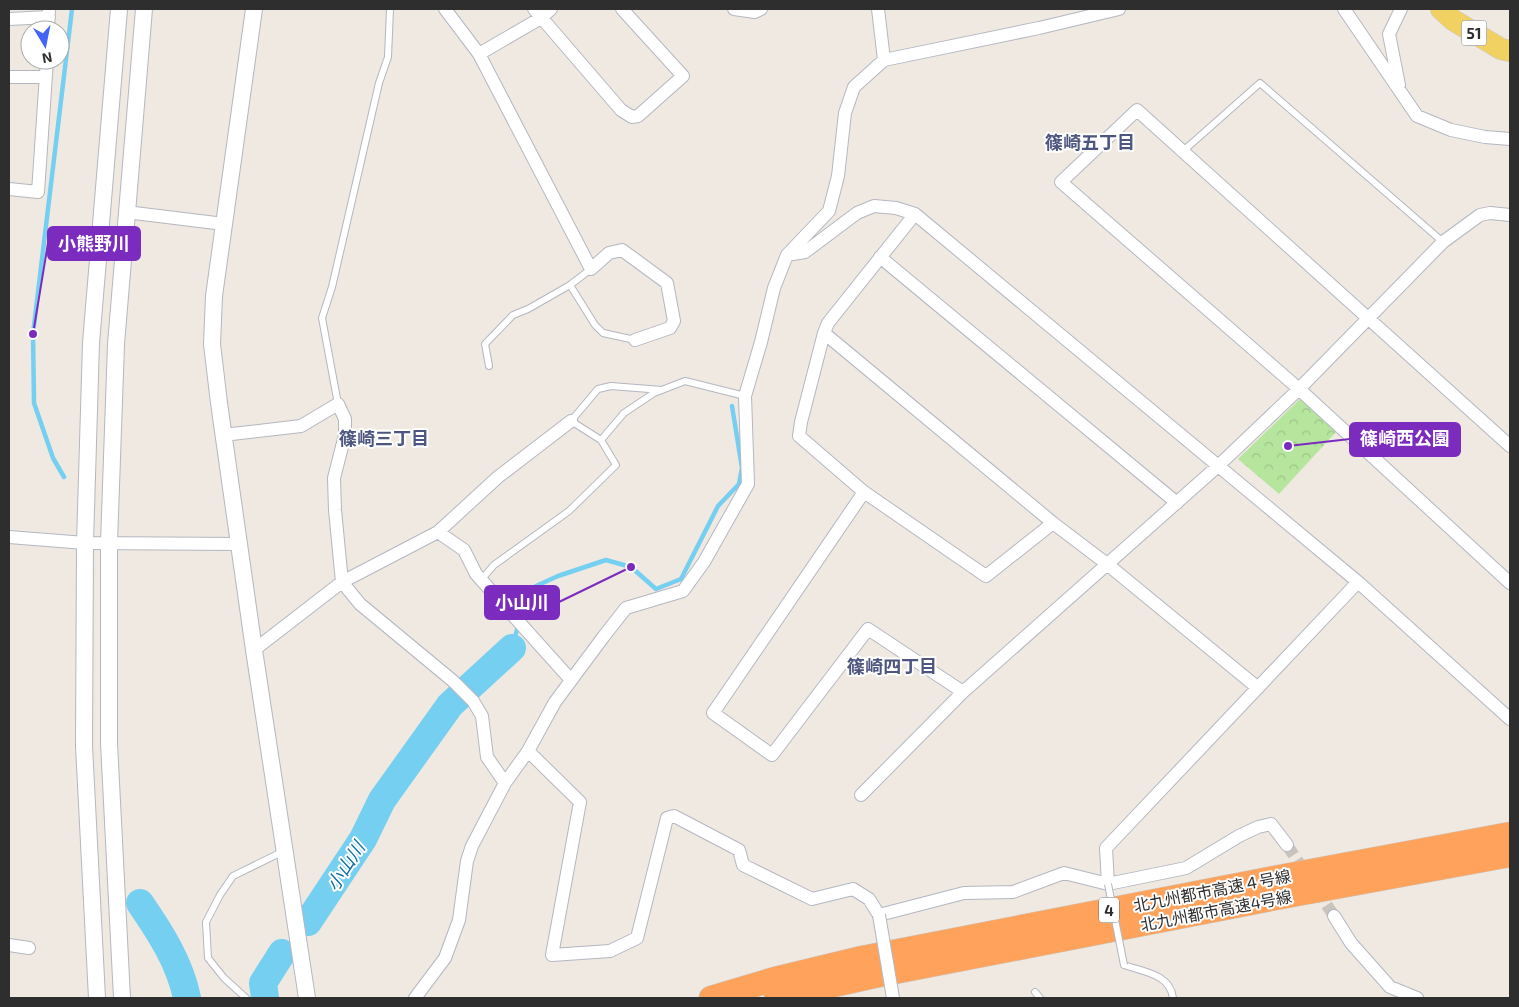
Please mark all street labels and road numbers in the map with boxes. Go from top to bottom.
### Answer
road number: 51 [1462,20,1486,46]
street label: 北九州都市高速４号線 [1132,865,1292,915]
street label: 北九州都市高速4号線 [1139,886,1293,934]
road number: 4 [1099,898,1119,922]

